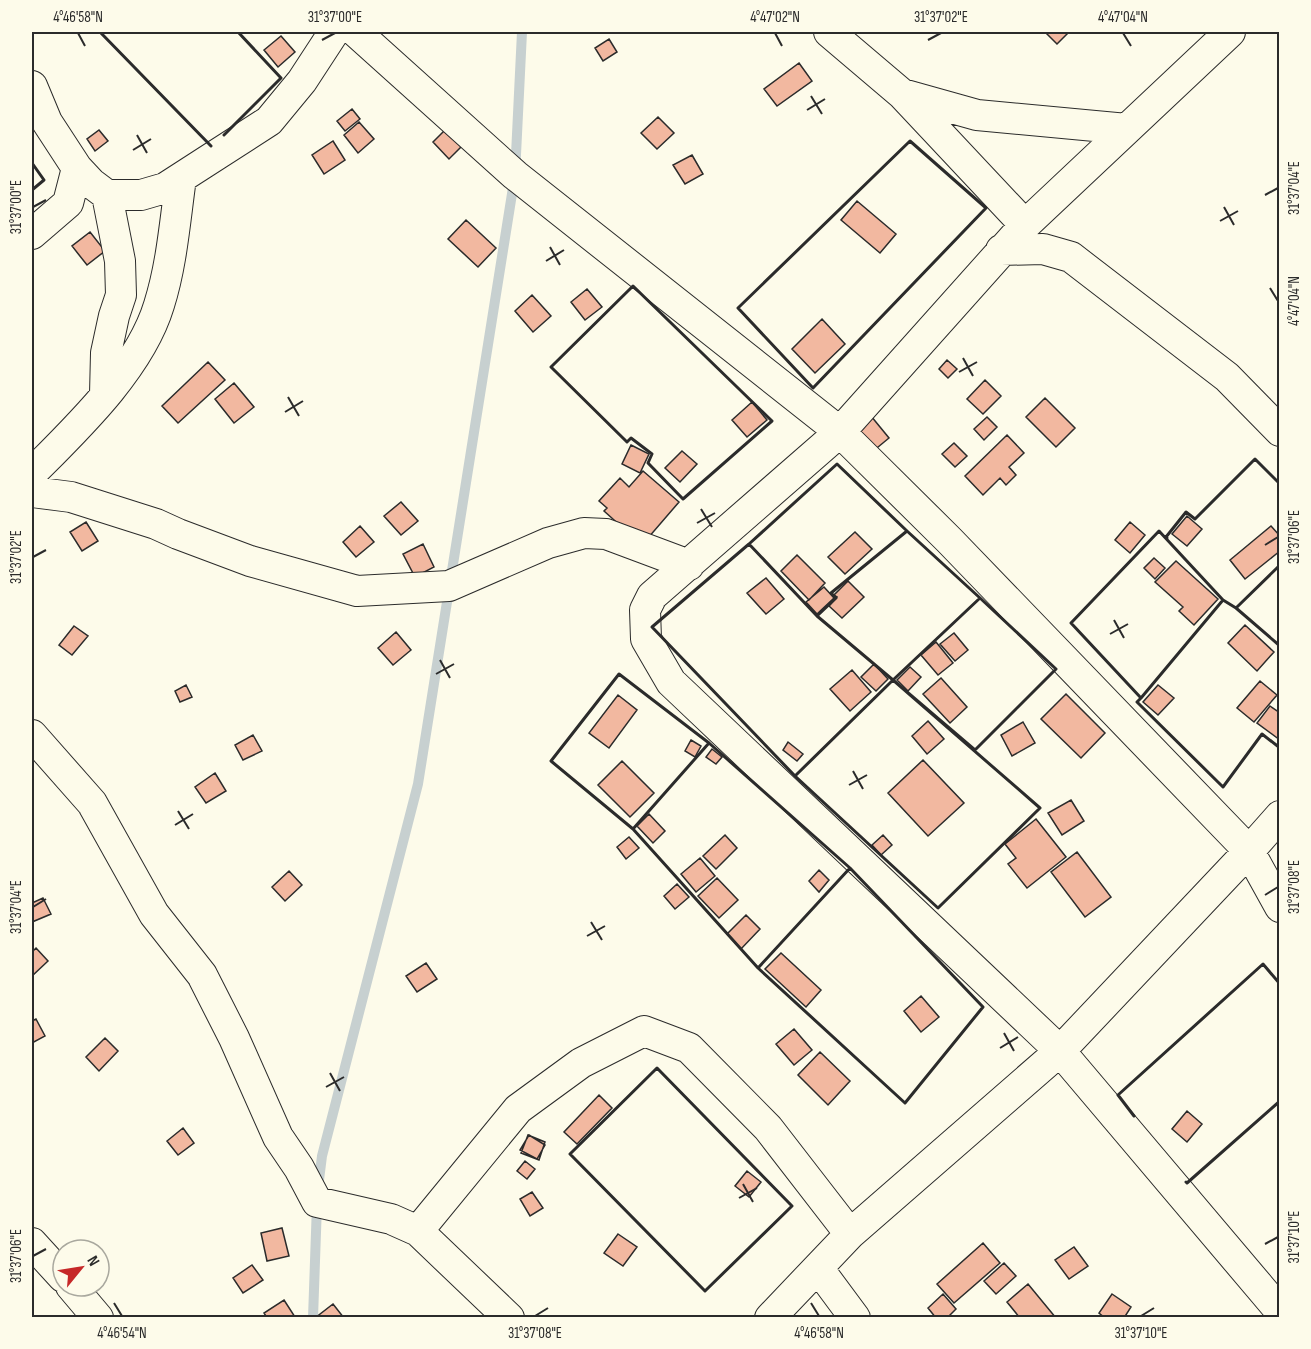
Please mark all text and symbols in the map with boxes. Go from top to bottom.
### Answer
text: 4°46'58"N [53,8,103,27]
text: 31°37'00"E [308,8,362,27]
text: 4°47'02"N [750,8,800,27]
text: 31°37'02"E [914,8,968,27]
text: 4°47'04"N [1098,8,1148,27]
text: 31°37'04"E [1285,161,1304,215]
text: 31°37'00"E [7,180,26,234]
text: 4°47'04"N [1285,276,1304,326]
text: 31°37'06"E [1285,510,1304,564]
text: 31°37'02"E [7,530,26,584]
text: 31°37'08"E [1285,860,1304,914]
text: 31°37'04"E [7,880,26,934]
text: 31°37'10"E [1285,1211,1304,1263]
text: 31°37'06"E [7,1229,26,1283]
north arrow [51,1238,111,1298]
text: N [82,1253,103,1270]
text: 4°46'54"N [97,1324,147,1343]
text: 31°37'08"E [508,1324,562,1343]
text: 4°46'58"N [794,1324,844,1343]
text: 31°37'10"E [1115,1324,1167,1343]

